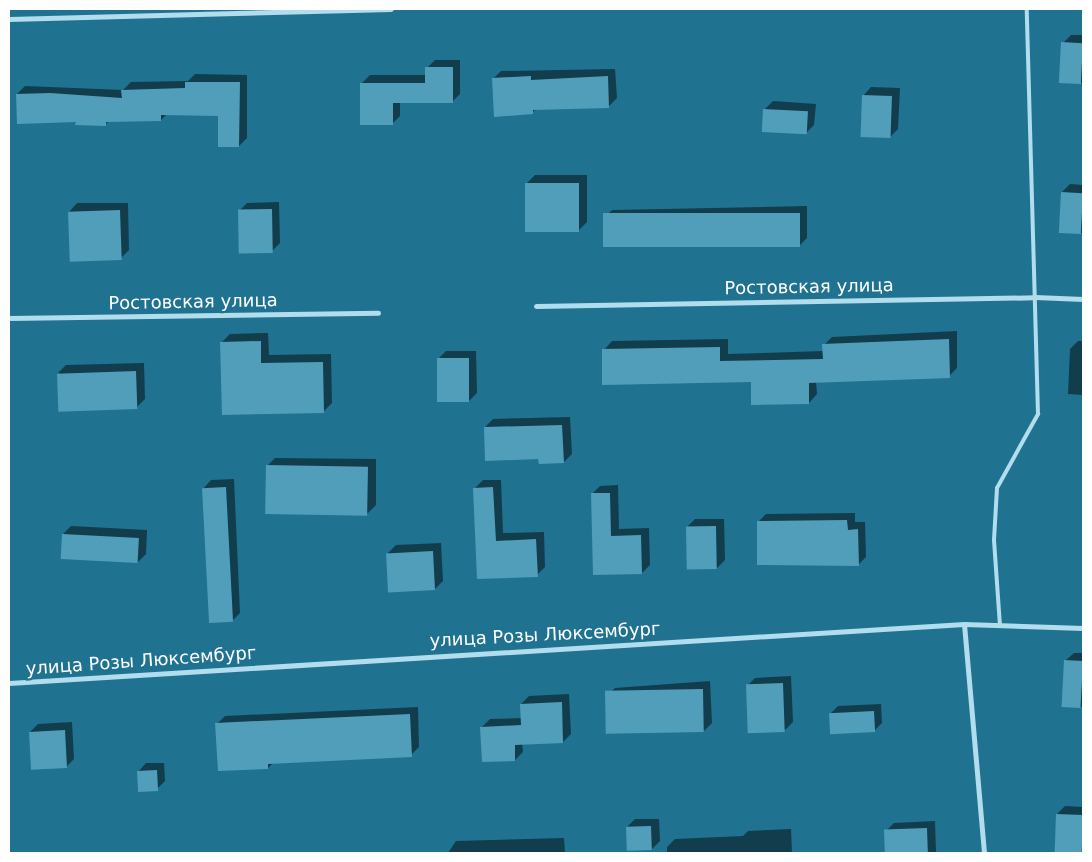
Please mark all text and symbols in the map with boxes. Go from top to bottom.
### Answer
street label: Ростовская улица [724,275,894,299]
street label: Ростовская улица [108,290,278,314]
street label: улица Розы Люксембург [429,618,661,652]
street label: улица Розы Люксембург [25,642,257,680]

